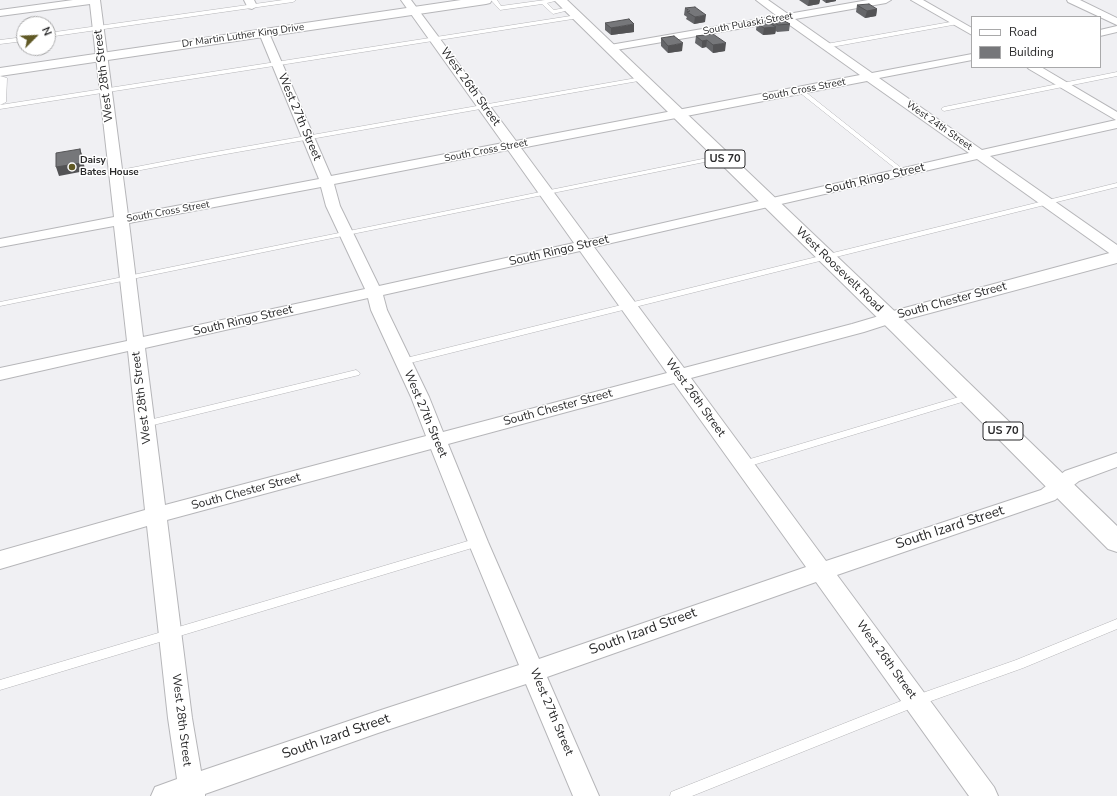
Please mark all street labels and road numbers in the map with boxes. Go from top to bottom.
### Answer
street label: South Pulaski Street [702,10,794,38]
street label: Dr Martin Luther King Drive [181,21,305,51]
street label: West 28th Street [91,29,117,123]
street label: West 26th Street [437,45,503,129]
street label: West 27th Street [274,71,324,163]
street label: South Cross Street [761,76,847,104]
street label: West 24th Street [904,99,974,153]
street label: South Cross Street [443,137,529,165]
road number: US 70 [705,150,745,168]
street label: South Ringo Street [824,161,926,197]
street label: South Cross Street [125,199,211,225]
street label: West Roosevelt Road [792,224,886,316]
street label: South Ringo Street [508,233,610,269]
street label: South Chester Street [896,279,1008,323]
street label: South Ringo Street [192,303,294,339]
street label: West 28th Street [129,351,155,445]
street label: West 26th Street [662,356,728,440]
street label: West 27th Street [400,368,450,460]
street label: South Chester Street [502,386,614,430]
road number: US 70 [983,422,1023,440]
street label: South Chester Street [190,470,302,514]
street label: South Izard Street [894,503,1006,553]
street label: South Izard Street [587,605,699,659]
street label: West 26th Street [853,618,919,702]
street label: West 27th Street [526,666,576,758]
street label: West 28th Street [168,673,194,767]
street label: South Izard Street [280,711,392,763]

